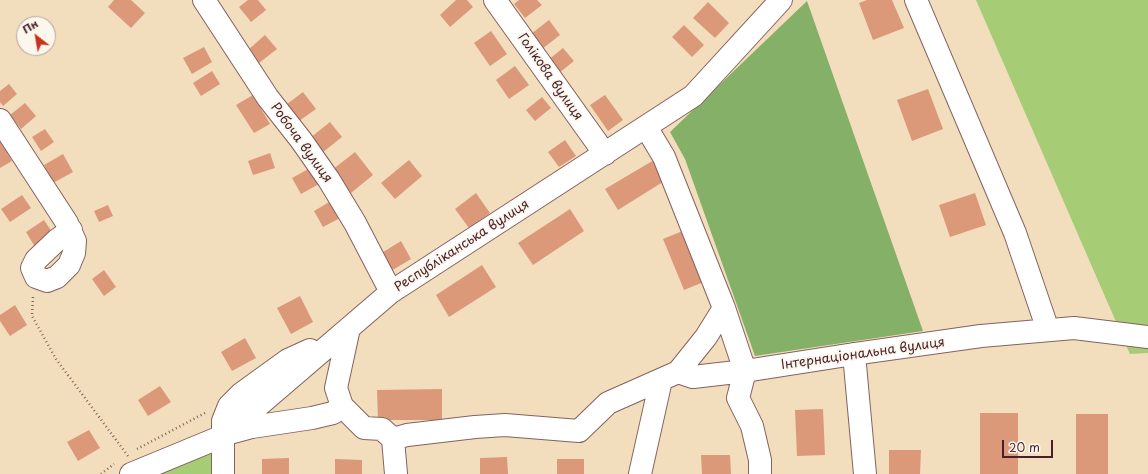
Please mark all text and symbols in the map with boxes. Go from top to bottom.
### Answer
text: Пн [19,15,41,38]
north arrow [16,16,56,56]
street label: Голікова вулиця [514,31,586,123]
street label: Робоча вулиця [267,100,335,186]
street label: Республіканська вулиця [392,197,532,295]
street label: Інтернаціональна вулиця [780,335,946,373]
scale bar [1004,432,1055,458]
text: 20 m [1009,438,1040,456]

